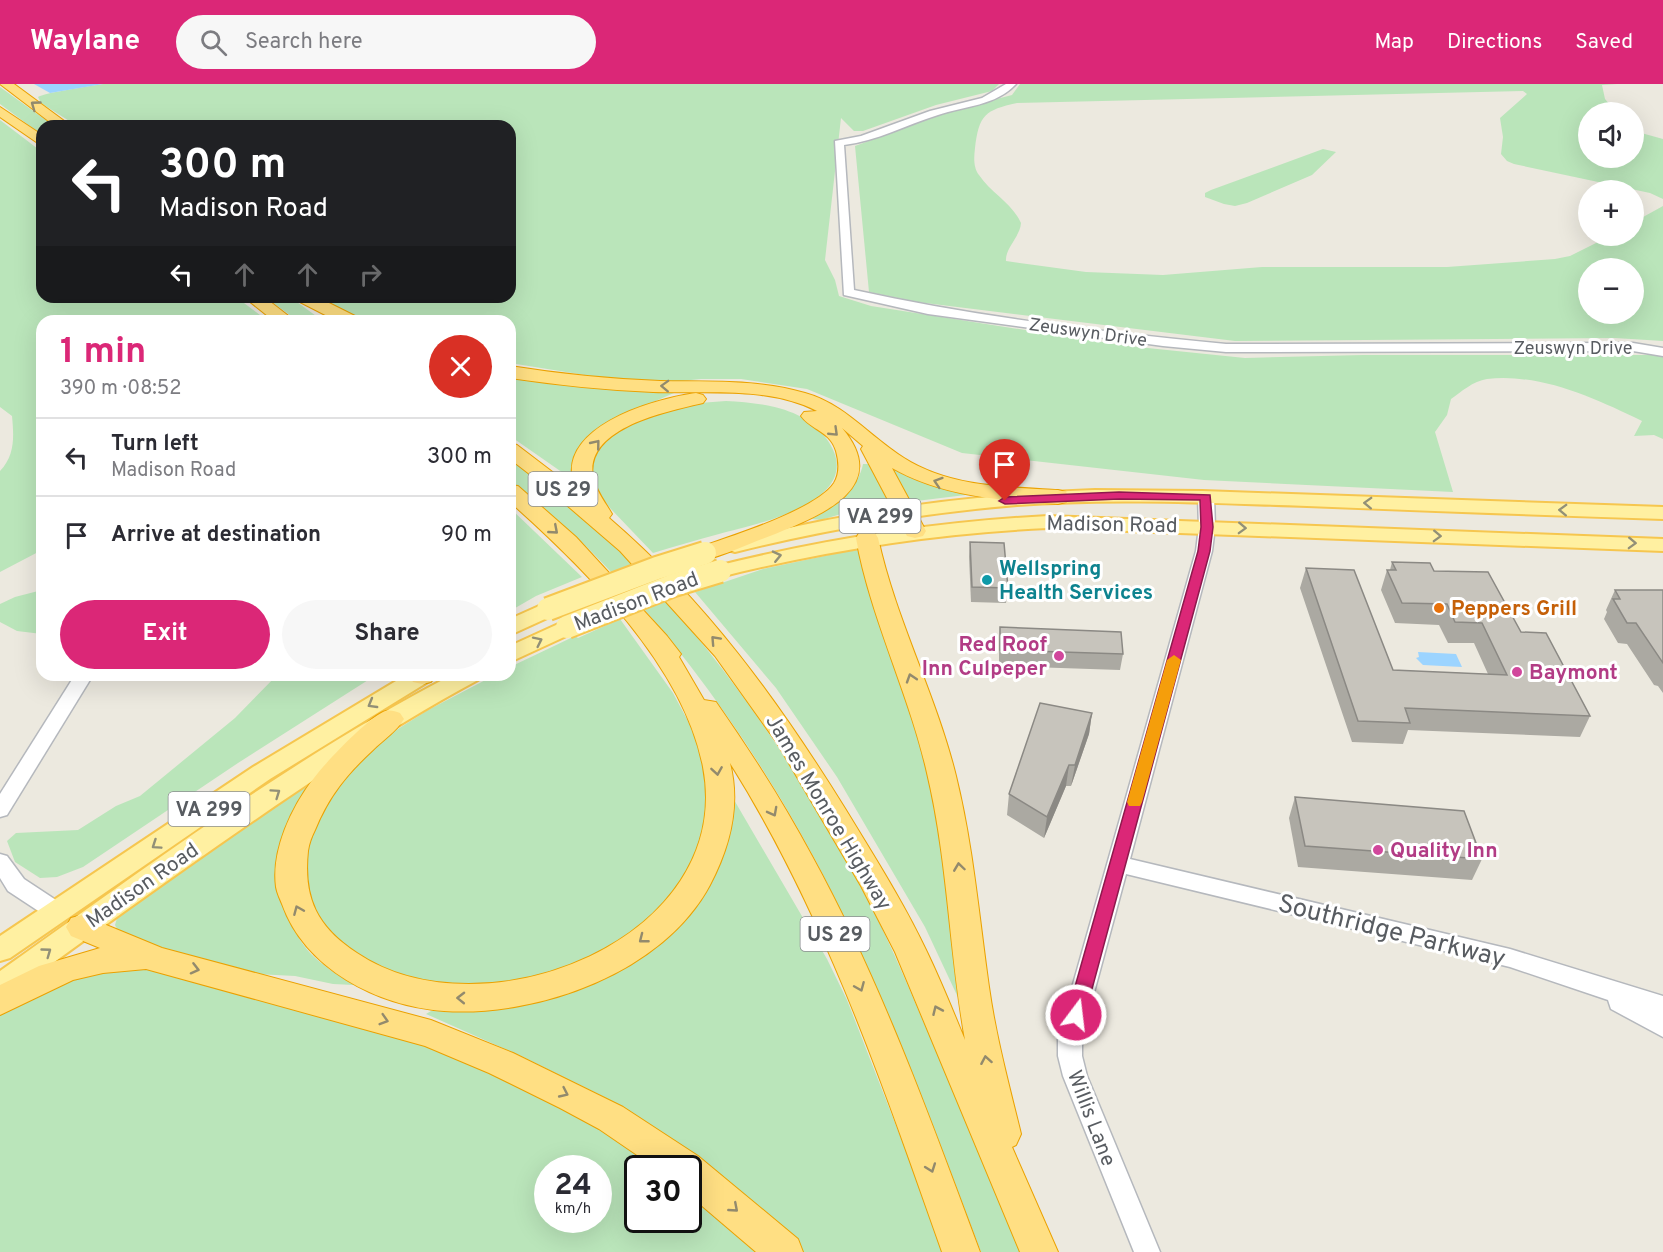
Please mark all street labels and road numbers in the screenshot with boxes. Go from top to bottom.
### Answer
street label: Zeuswyn Drive [1027,314,1148,353]
street label: Zeuswyn Drive [1514,338,1633,361]
road number: US 29 [528,472,598,506]
road number: VA 299 [840,499,920,533]
street label: Madison Road [1046,511,1178,540]
street label: Madison Road [570,566,703,639]
street label: James Monroe Highway [759,710,897,916]
road number: VA 299 [168,792,250,826]
street label: Madison Road [81,837,204,935]
street label: Southridge Parkway [1274,888,1509,977]
road number: US 29 [800,917,870,951]
street label: Willis Lane [1060,1067,1121,1170]

